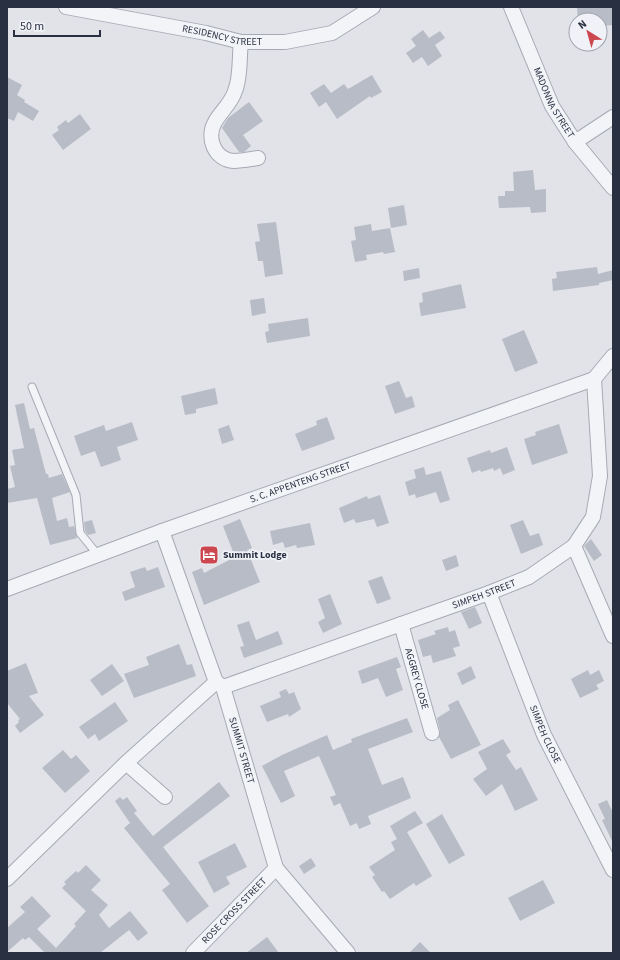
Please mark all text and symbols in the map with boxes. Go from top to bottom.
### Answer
scale bar [14,12,100,38]
north arrow [568,12,608,52]
text: N [575,16,590,33]
text: 50 m [20,18,44,35]
street label: RESIDENCY STREET [181,22,263,49]
street label: MADONNA STREET [530,65,578,141]
street label: S. C. APPENTENG STREET [248,458,353,507]
hotel icon: Summit Lodge [198,544,220,566]
place label: Summit Lodge [223,548,287,562]
street label: SIMPEH STREET [450,576,518,612]
street label: AGGREY CLOSE [401,647,432,711]
street label: SIMPEH CLOSE [526,703,564,766]
street label: SUMMIT STREET [225,716,258,786]
street label: ROSE CROSS STREET [199,874,270,947]

